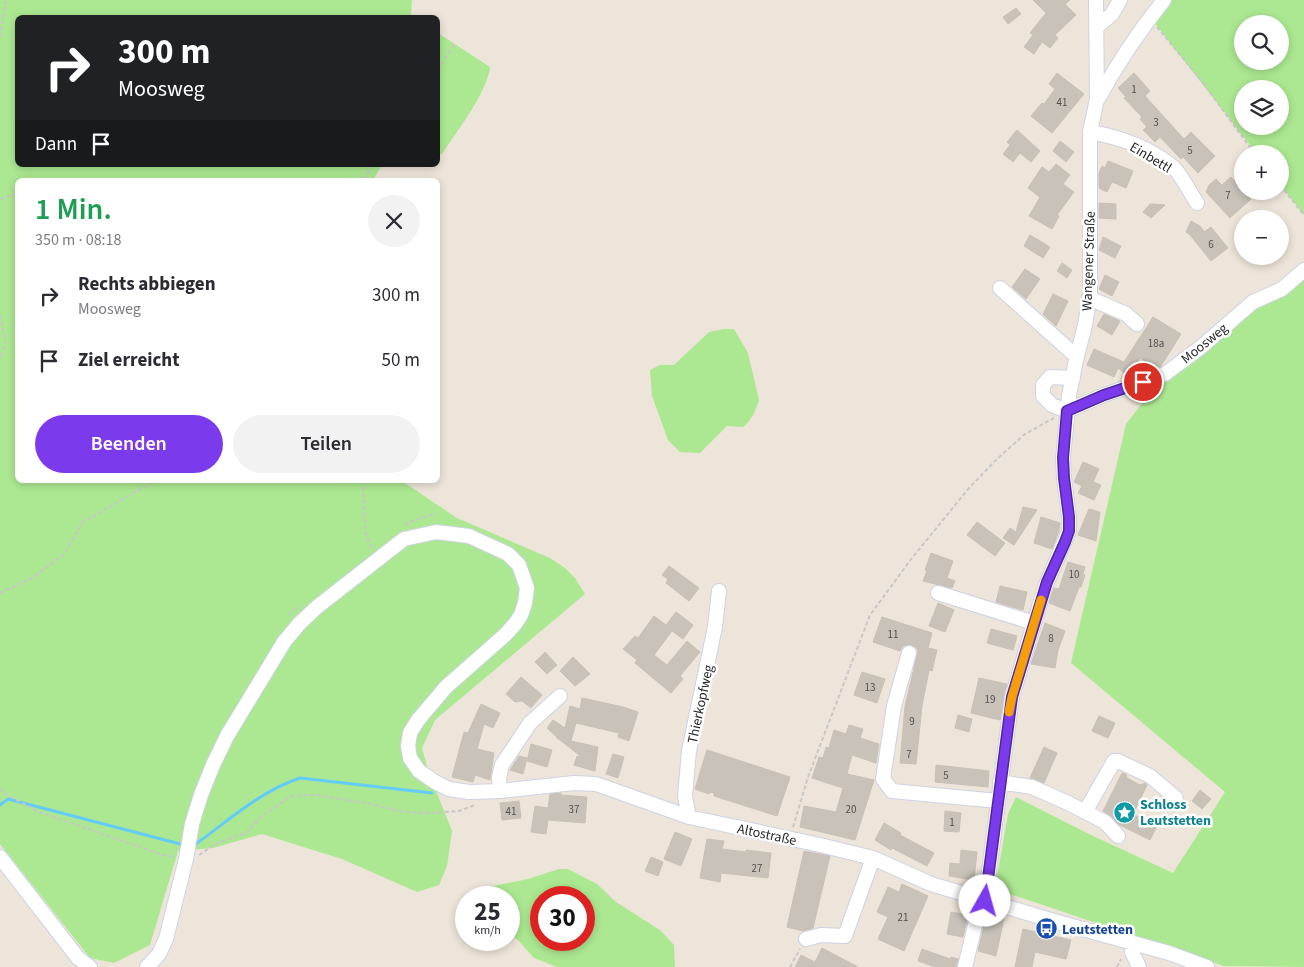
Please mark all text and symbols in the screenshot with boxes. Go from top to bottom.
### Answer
map controls [1234,15,1289,265]
button: search [1234,15,1289,70]
text: 300 m [118,27,210,77]
icon: right [35,35,100,100]
text: Moosweg [118,73,205,105]
button: layers [1234,80,1289,135]
house number: 1 [1131,82,1137,97]
house number: 41 [1057,95,1067,110]
house number: 3 [1153,115,1159,130]
icon: arrive [87,130,115,158]
text: Dann [35,131,77,158]
street label: Einbettl [1126,137,1176,178]
house number: 5 [1187,143,1193,158]
button: + [1234,145,1289,200]
text: 1 Min. [35,188,112,231]
house number: 7 [1225,188,1231,203]
button: close [368,195,420,247]
button: − [1234,210,1289,265]
street label: Wangener Straße [1077,211,1101,311]
text: 350 m · 08:18 [35,229,122,251]
house number: 6 [1208,237,1214,252]
text: Rechts abbiegen [78,271,216,298]
icon: right [35,282,63,310]
text: 300 m [372,282,420,309]
text: Moosweg [78,298,141,320]
street label: Moosweg [1177,319,1232,369]
house number: 18a [1148,336,1164,351]
icon: arrive [35,347,63,375]
text: Ziel erreicht [78,347,179,374]
text: 50 m [382,347,420,374]
pin [1122,361,1164,403]
icon: arrive [1129,368,1157,396]
button: Beenden [35,415,223,473]
button: Teilen [233,415,420,473]
house number: 10 [1069,567,1079,582]
house number: 11 [888,627,898,642]
house number: 8 [1048,631,1054,646]
street label: Thierkopfweg [683,663,719,746]
house number: 13 [865,680,875,695]
house number: 19 [985,692,995,707]
house number: 9 [909,714,915,729]
house number: 7 [906,747,912,762]
house number: 5 [943,768,949,783]
place label: Schloss Leutstetten [1140,795,1211,831]
place icon: Schloss Leutstetten [1112,800,1136,824]
house number: 37 [569,802,579,817]
house number: 20 [846,802,856,817]
house number: 41 [506,804,516,819]
house number: 1 [949,815,955,830]
street label: Altostraße [735,819,798,851]
house number: 27 [752,861,762,876]
position arrow [958,874,1010,926]
speed limit sign: 30 [530,886,595,951]
text: 25 [474,894,501,930]
house number: 21 [898,910,908,925]
bus stop icon: Leutstetten [1034,917,1058,941]
place label: Leutstetten [1062,920,1133,940]
text: km/h [474,922,501,939]

